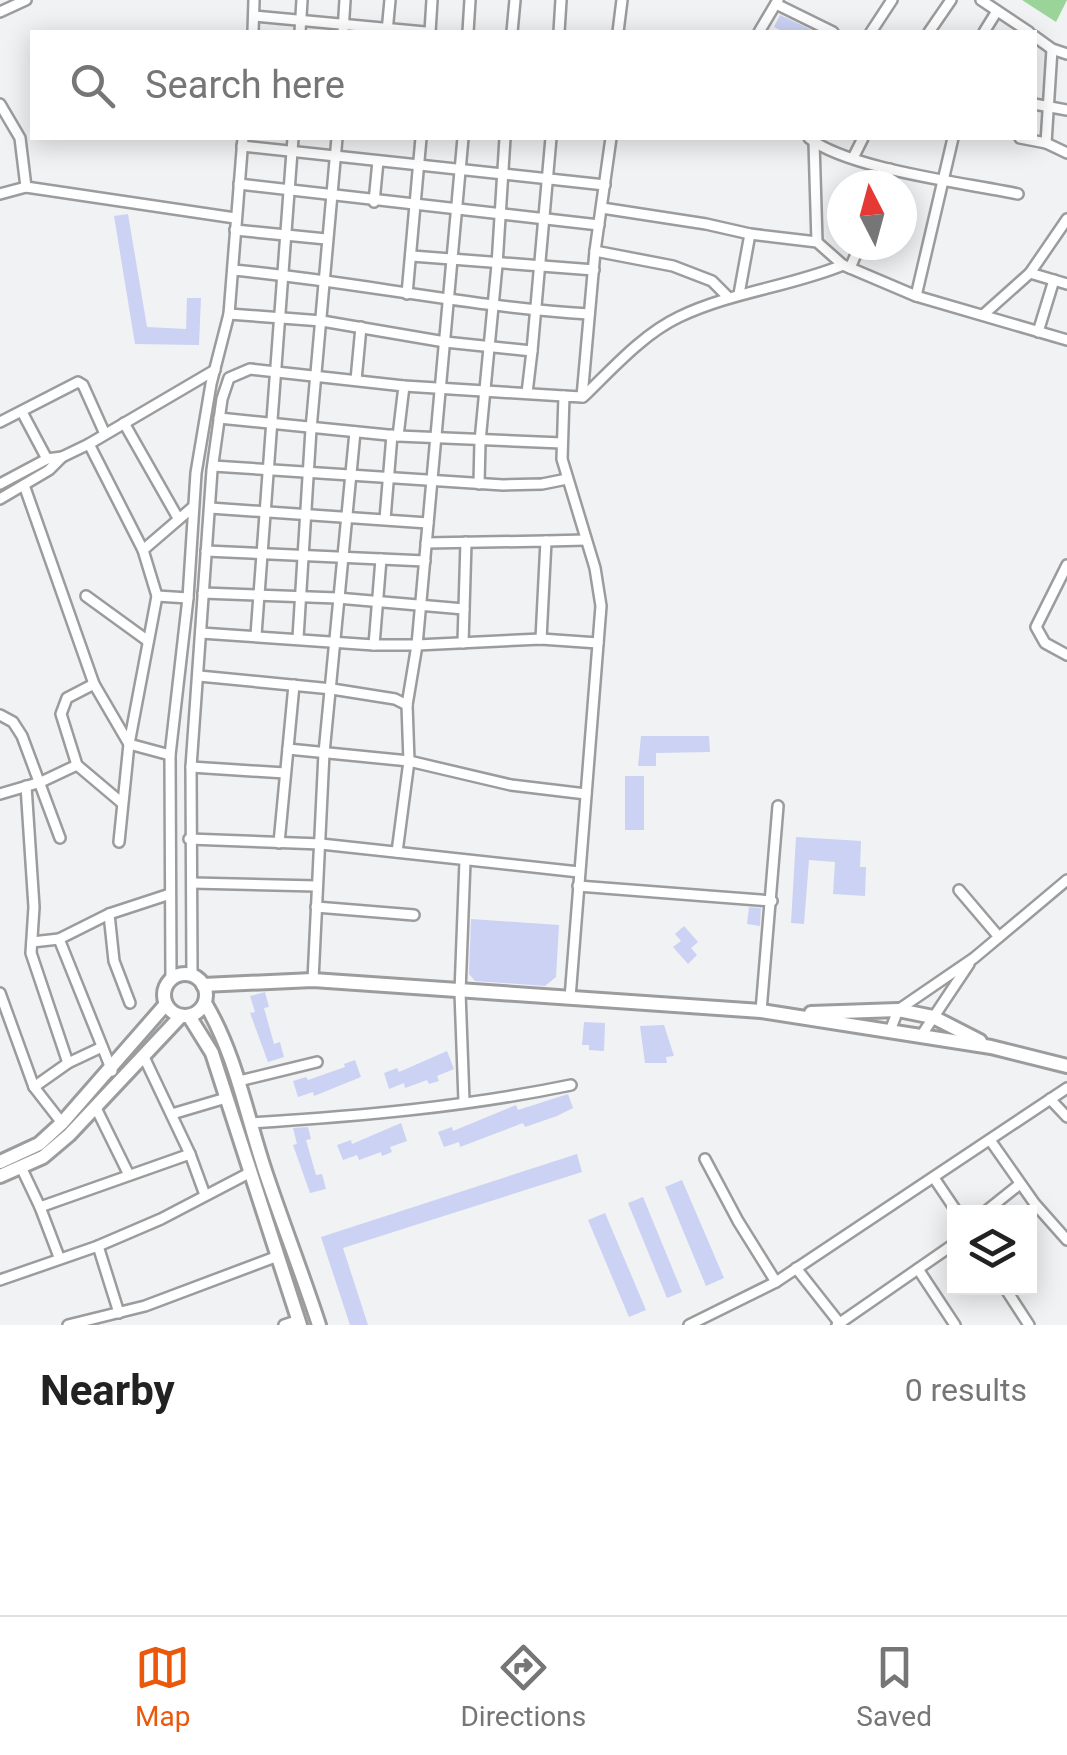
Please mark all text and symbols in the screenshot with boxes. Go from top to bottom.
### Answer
search box [30,30,1037,140]
icon: search [65,58,120,113]
text: Search here [145,63,345,107]
north arrow [827,170,917,260]
map controls [947,1205,1037,1295]
button: layers [947,1205,1037,1295]
text: Nearby [40,1366,175,1415]
text: 0 results [905,1371,1027,1409]
tab: Map [135,1640,190,1733]
tab: Directions [460,1640,586,1733]
tab: Saved [856,1640,932,1733]

